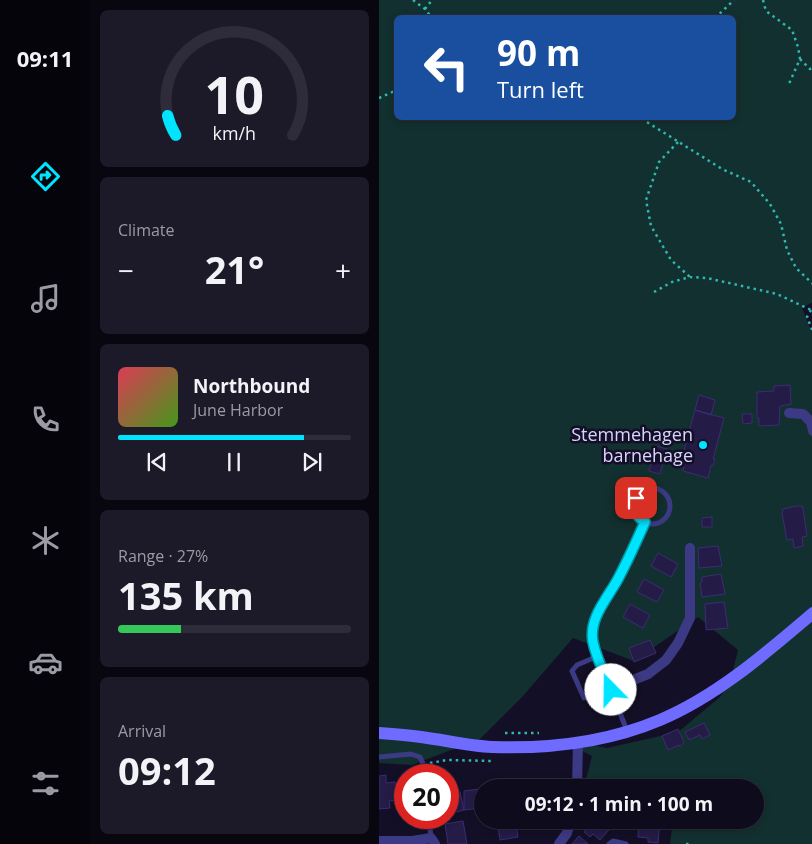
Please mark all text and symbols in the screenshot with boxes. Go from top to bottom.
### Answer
text: 90 m [497,29,580,76]
icon: left [414,35,479,100]
text: 09:11 [17,43,73,73]
text: 10 [205,58,264,129]
text: Turn left [497,74,584,104]
text: km/h [213,121,256,145]
icon: directions [28,159,63,194]
text: Climate [118,219,175,241]
text: 21° [205,243,264,295]
text: − [118,251,134,289]
text: + [335,251,351,289]
icon: music [28,281,63,316]
text: Northbound [193,373,310,399]
text: June Harbor [193,399,283,421]
icon: phone [28,402,63,437]
place label: Stemmehagen barnehage [571,422,693,467]
marker: Stemmehagen barnehage [697,439,709,451]
icon: previous [143,448,171,476]
icon: pause [220,448,248,476]
icon: next [298,448,326,476]
pin [615,477,657,519]
icon: arrive [622,484,650,512]
icon: climate [28,523,63,558]
text: Range · 27% [118,545,208,567]
text: 135 km [118,569,254,621]
icon: car [28,645,63,680]
position arrow [584,663,636,715]
text: Arrival [118,720,166,742]
text: 09:12 [118,744,216,796]
speed limit sign: 20 [394,764,459,829]
icon: filters [28,766,63,801]
text: 09:12 · 1 min · 100 m [525,791,713,817]

